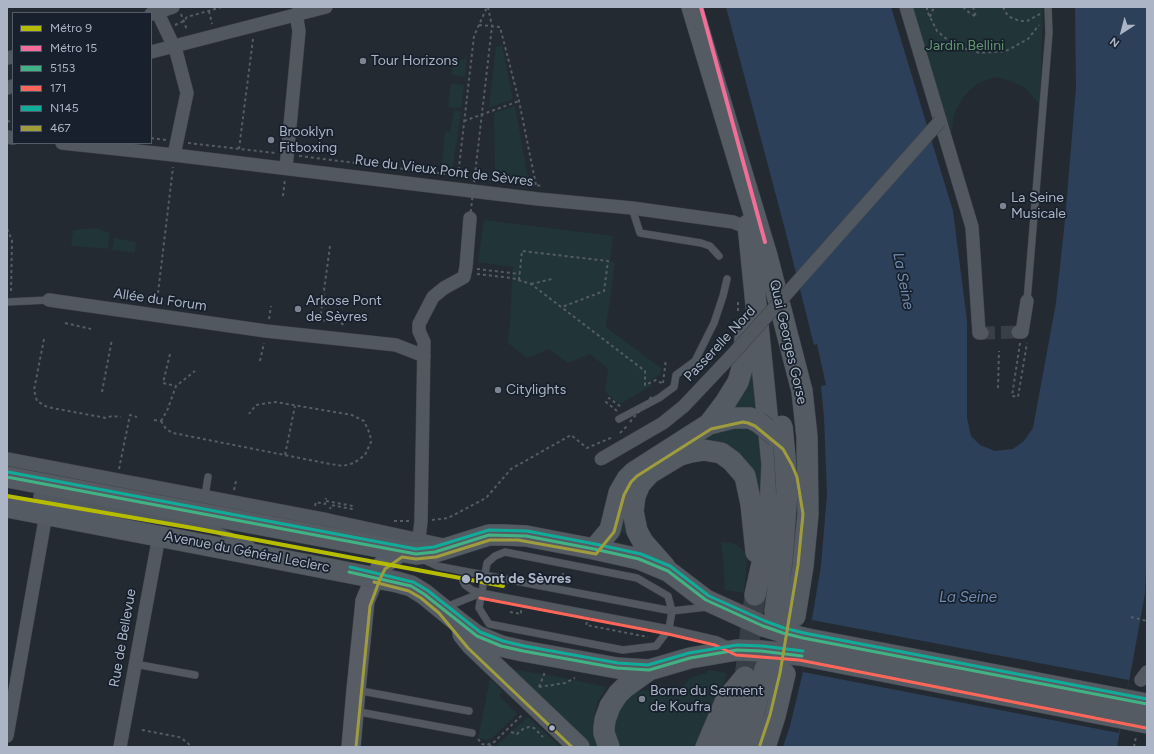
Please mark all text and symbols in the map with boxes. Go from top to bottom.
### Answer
legend [12,12,152,144]
north arrow [1102,12,1142,52]
text: Métro 9 [50,21,92,35]
text: N [1107,34,1122,50]
park label: Jardin Bellini [926,38,1004,54]
text: Métro 15 [50,41,97,55]
place label: Tour Horizons [371,53,458,69]
marker: Tour Horizons [358,56,368,66]
text: 5153 [50,61,75,75]
text: 171 [50,81,66,95]
text: N145 [50,101,79,115]
text: 467 [50,121,71,135]
place label: Brooklyn Fitboxing [279,124,337,156]
marker: Brooklyn Fitboxing [266,135,276,145]
street label: Rue du Vieux Pont de Sèvres [354,152,534,190]
place label: La Seine Musicale [1011,190,1066,222]
marker: La Seine Musicale [998,201,1008,211]
water label: La Seine [889,251,917,311]
street label: Quai Georges Gorse [766,278,810,406]
street label: Allée du Forum [112,285,208,315]
place label: Arkose Pont de Sèvres [306,293,382,326]
street label: Passerelle Nord [681,303,759,385]
marker: Arkose Pont de Sèvres [293,304,303,314]
place label: Citylights [506,382,566,398]
marker: Citylights [493,385,503,395]
street label: Avenue du Général Leclerc [163,528,331,576]
place label: Pont de Sèvres [475,571,571,587]
marker: Pont de Sèvres [460,573,472,585]
street label: Rue de Bellevue [106,588,140,688]
water label: La Seine [939,589,997,607]
place label: Borne du Serment de Koufra [650,683,763,716]
marker: Borne du Serment de Koufra [637,694,647,704]
unlabelled marker [547,723,557,733]

